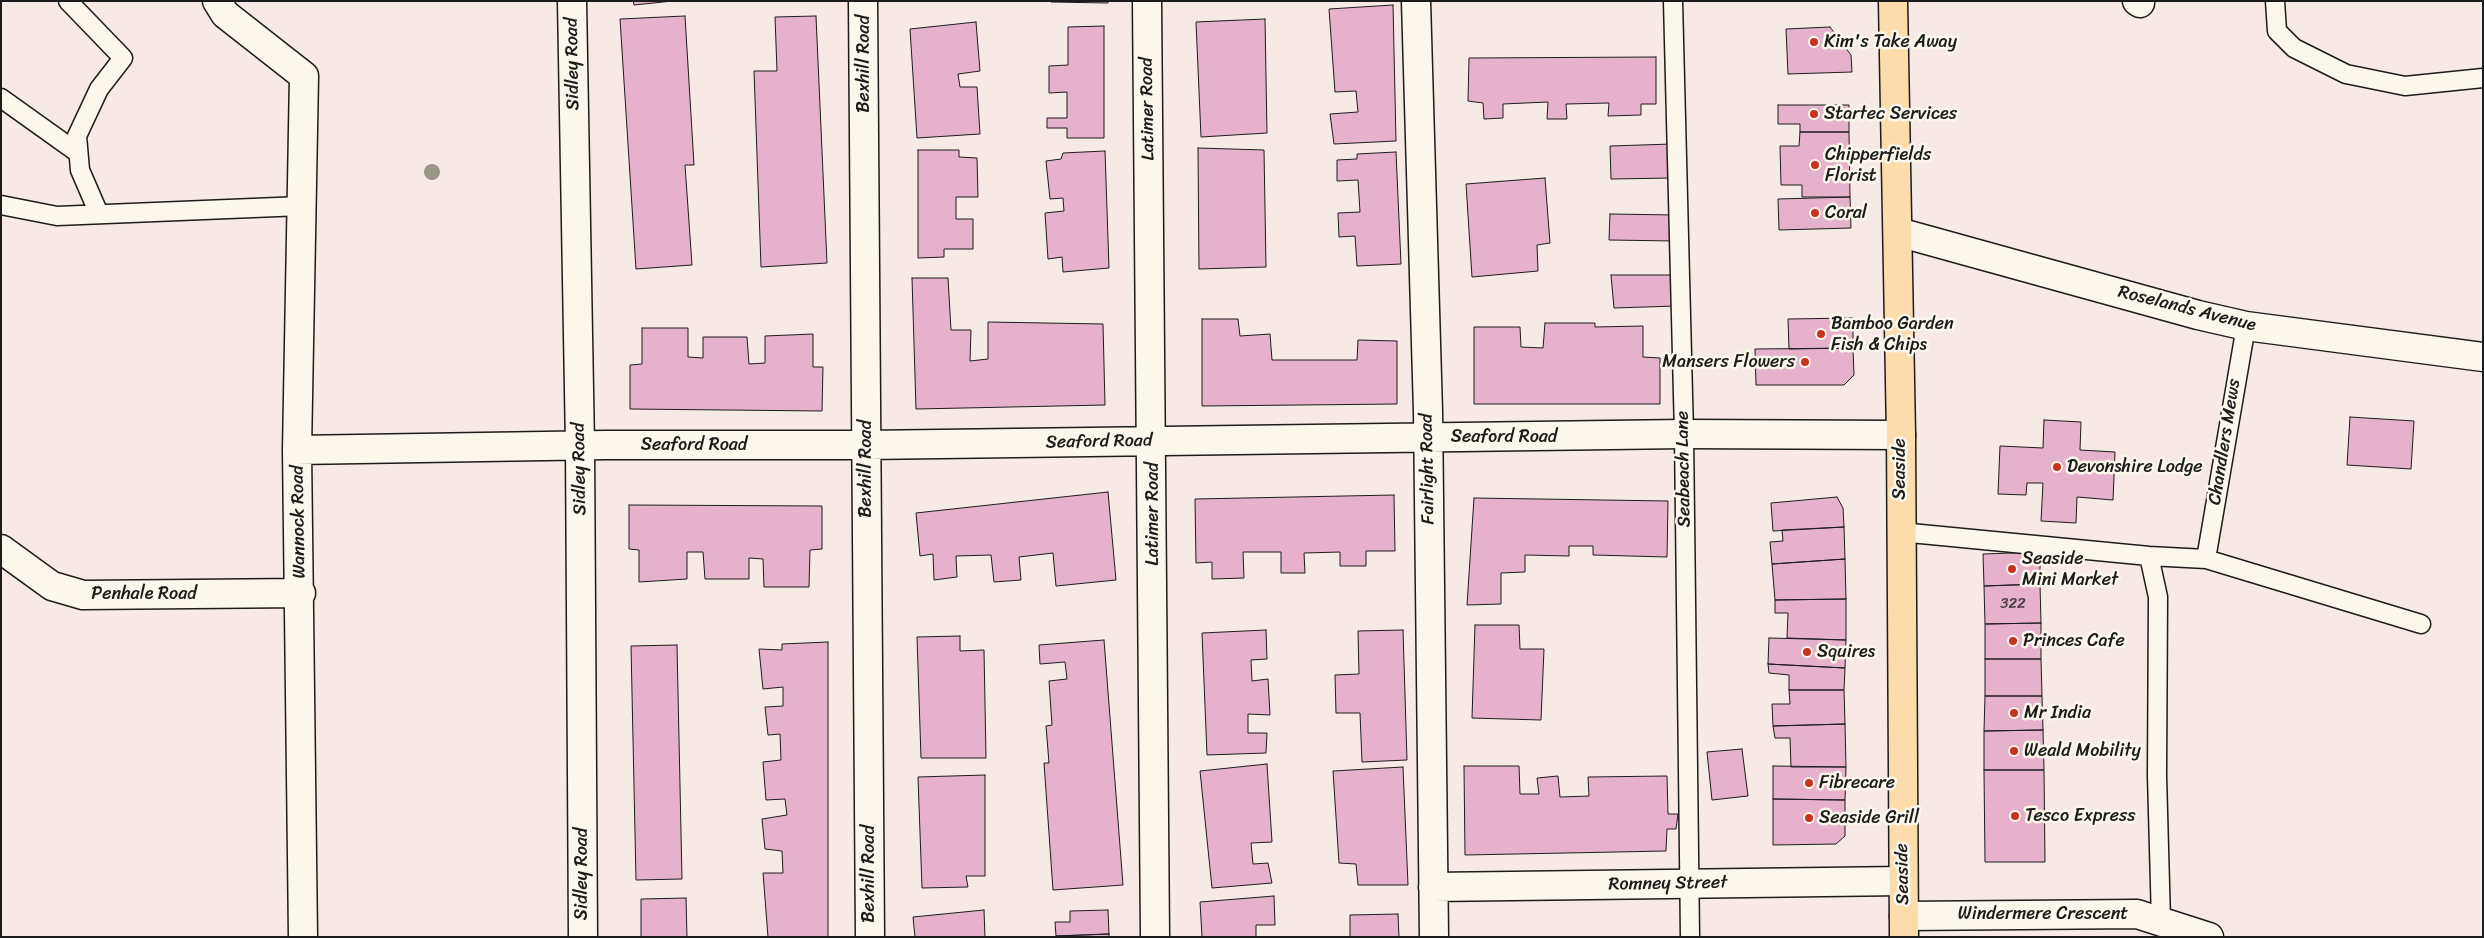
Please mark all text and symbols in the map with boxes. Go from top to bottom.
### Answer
street label: Bexhill Road [853,15,875,113]
street label: Sidley Road [561,18,585,110]
place label: Kim's Take Away [1824,31,1957,53]
marker: Kim's Take Away [1808,36,1820,48]
street label: Latimer Road [1136,57,1160,161]
place label: Startec Services [1824,103,1957,125]
marker: Startec Services [1808,108,1820,120]
place label: Chipperfields Florist [1825,144,1931,186]
marker: Chipperfields Florist [1809,159,1821,171]
place label: Coral [1825,202,1867,224]
marker: Coral [1809,207,1821,219]
street label: Roselands Avenue [2116,281,2258,337]
place label: Bamboo Garden Fish & Chips [1831,313,1954,356]
marker: Bamboo Garden Fish & Chips [1815,328,1827,340]
place label: Mansers Flowers [1662,351,1795,373]
marker: Mansers Flowers [1799,356,1811,368]
street label: Chandlers Mews [2204,377,2246,507]
street label: Seabeach Lane [1672,411,1696,527]
street label: Fairlight Road [1416,413,1440,525]
street label: Bexhill Road [855,420,877,518]
street label: Sidley Road [568,423,592,515]
street label: Seaford Road [1451,426,1557,448]
street label: Seaford Road [1046,430,1152,454]
street label: Seaford Road [641,434,747,456]
street label: Seaside [1889,438,1911,500]
place label: Devonshire Lodge [2067,456,2203,478]
marker: Devonshire Lodge [2051,461,2063,473]
street label: Latimer Road [1142,462,1164,566]
street label: Wannock Road [287,465,311,579]
place label: Seaside Mini Market [2022,548,2118,590]
marker: Seaside Mini Market [2006,563,2018,575]
street label: Penhale Road [91,583,197,605]
house number: 322 [2000,595,2026,613]
place label: Princes Cafe [2023,630,2125,652]
marker: Princes Cafe [2007,635,2019,647]
place label: Squires [1817,641,1875,663]
marker: Squires [1801,646,1813,658]
place label: Mr India [2024,702,2091,724]
marker: Mr India [2008,707,2020,719]
place label: Weald Mobility [2024,740,2141,762]
marker: Weald Mobility [2008,745,2020,757]
place label: Fibrecare [1819,772,1895,794]
marker: Fibrecare [1803,777,1815,789]
place label: Tesco Express [2025,805,2136,827]
place label: Seaside Grill [1819,807,1919,829]
marker: Tesco Express [2009,810,2021,822]
marker: Seaside Grill [1803,812,1815,824]
street label: Bexhill Road [858,825,880,923]
street label: Sidley Road [571,828,593,920]
street label: Seaside [1892,843,1914,905]
street label: Romney Street [1608,872,1728,896]
street label: Windermere Crescent [1958,903,2128,925]

